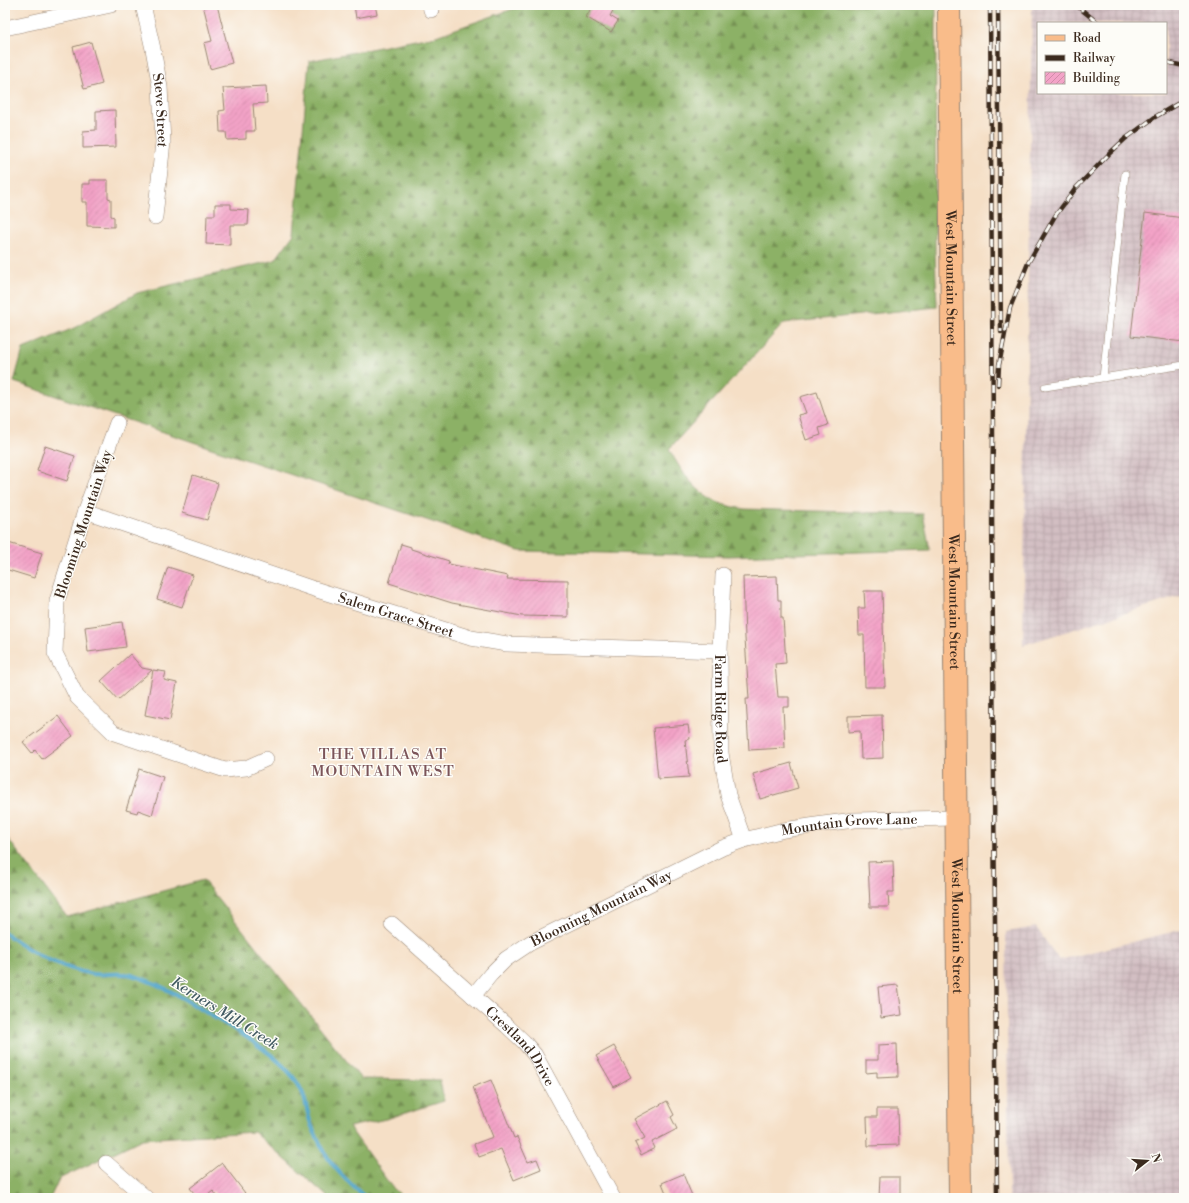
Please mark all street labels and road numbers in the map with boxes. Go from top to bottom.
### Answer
street label: Steve Street [148,72,171,148]
street label: West Mountain Street [941,209,960,346]
street label: Blooming Mountain Way [51,447,117,602]
street label: West Mountain Street [944,533,963,670]
street label: Salem Grace Street [336,589,456,642]
street label: Farm Ridge Road [710,655,731,765]
street label: Mountain Grove Lane [780,811,918,840]
street label: West Mountain Street [947,857,966,994]
street label: Blooming Mountain Way [527,866,676,952]
street label: Crestland Drive [481,1003,558,1090]

